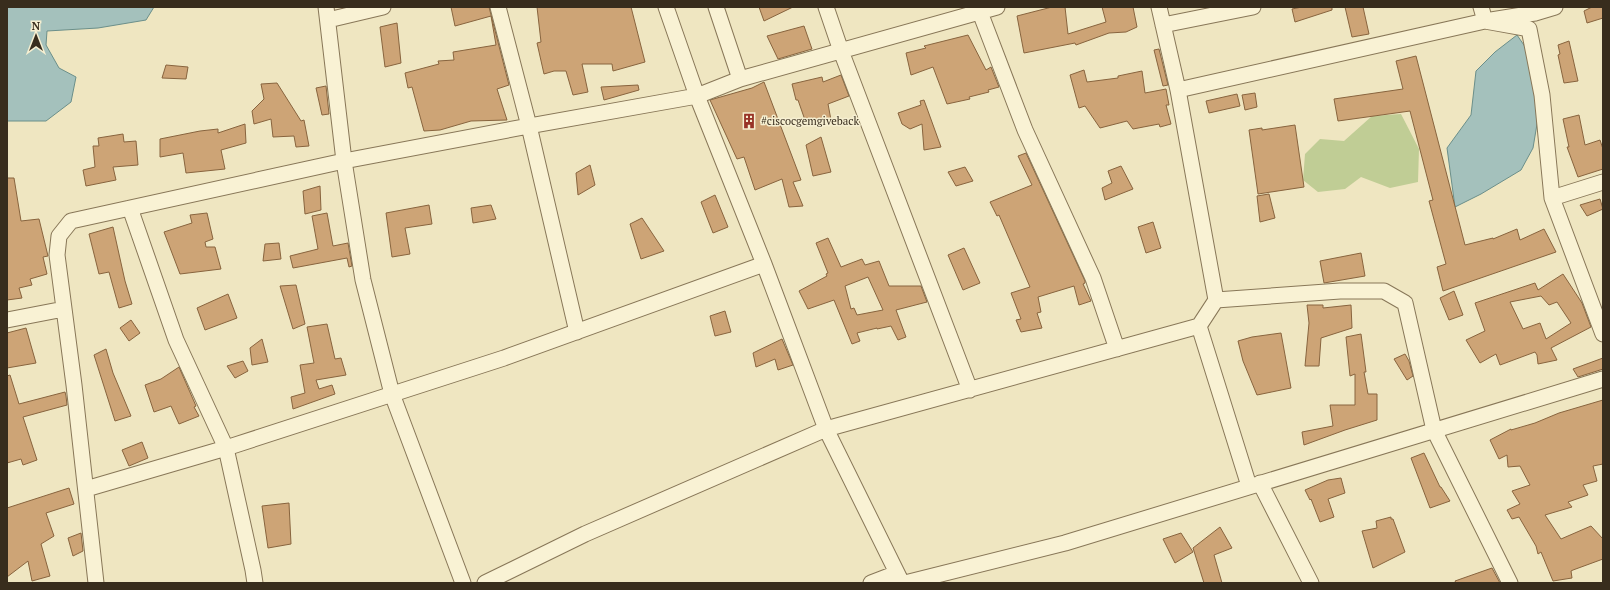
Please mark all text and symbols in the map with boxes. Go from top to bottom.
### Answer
north arrow [16,16,56,56]
text: N [32,19,41,33]
building icon: #ciscocgemgiveback [740,112,758,130]
place label: #ciscocgemgiveback [761,114,859,128]

